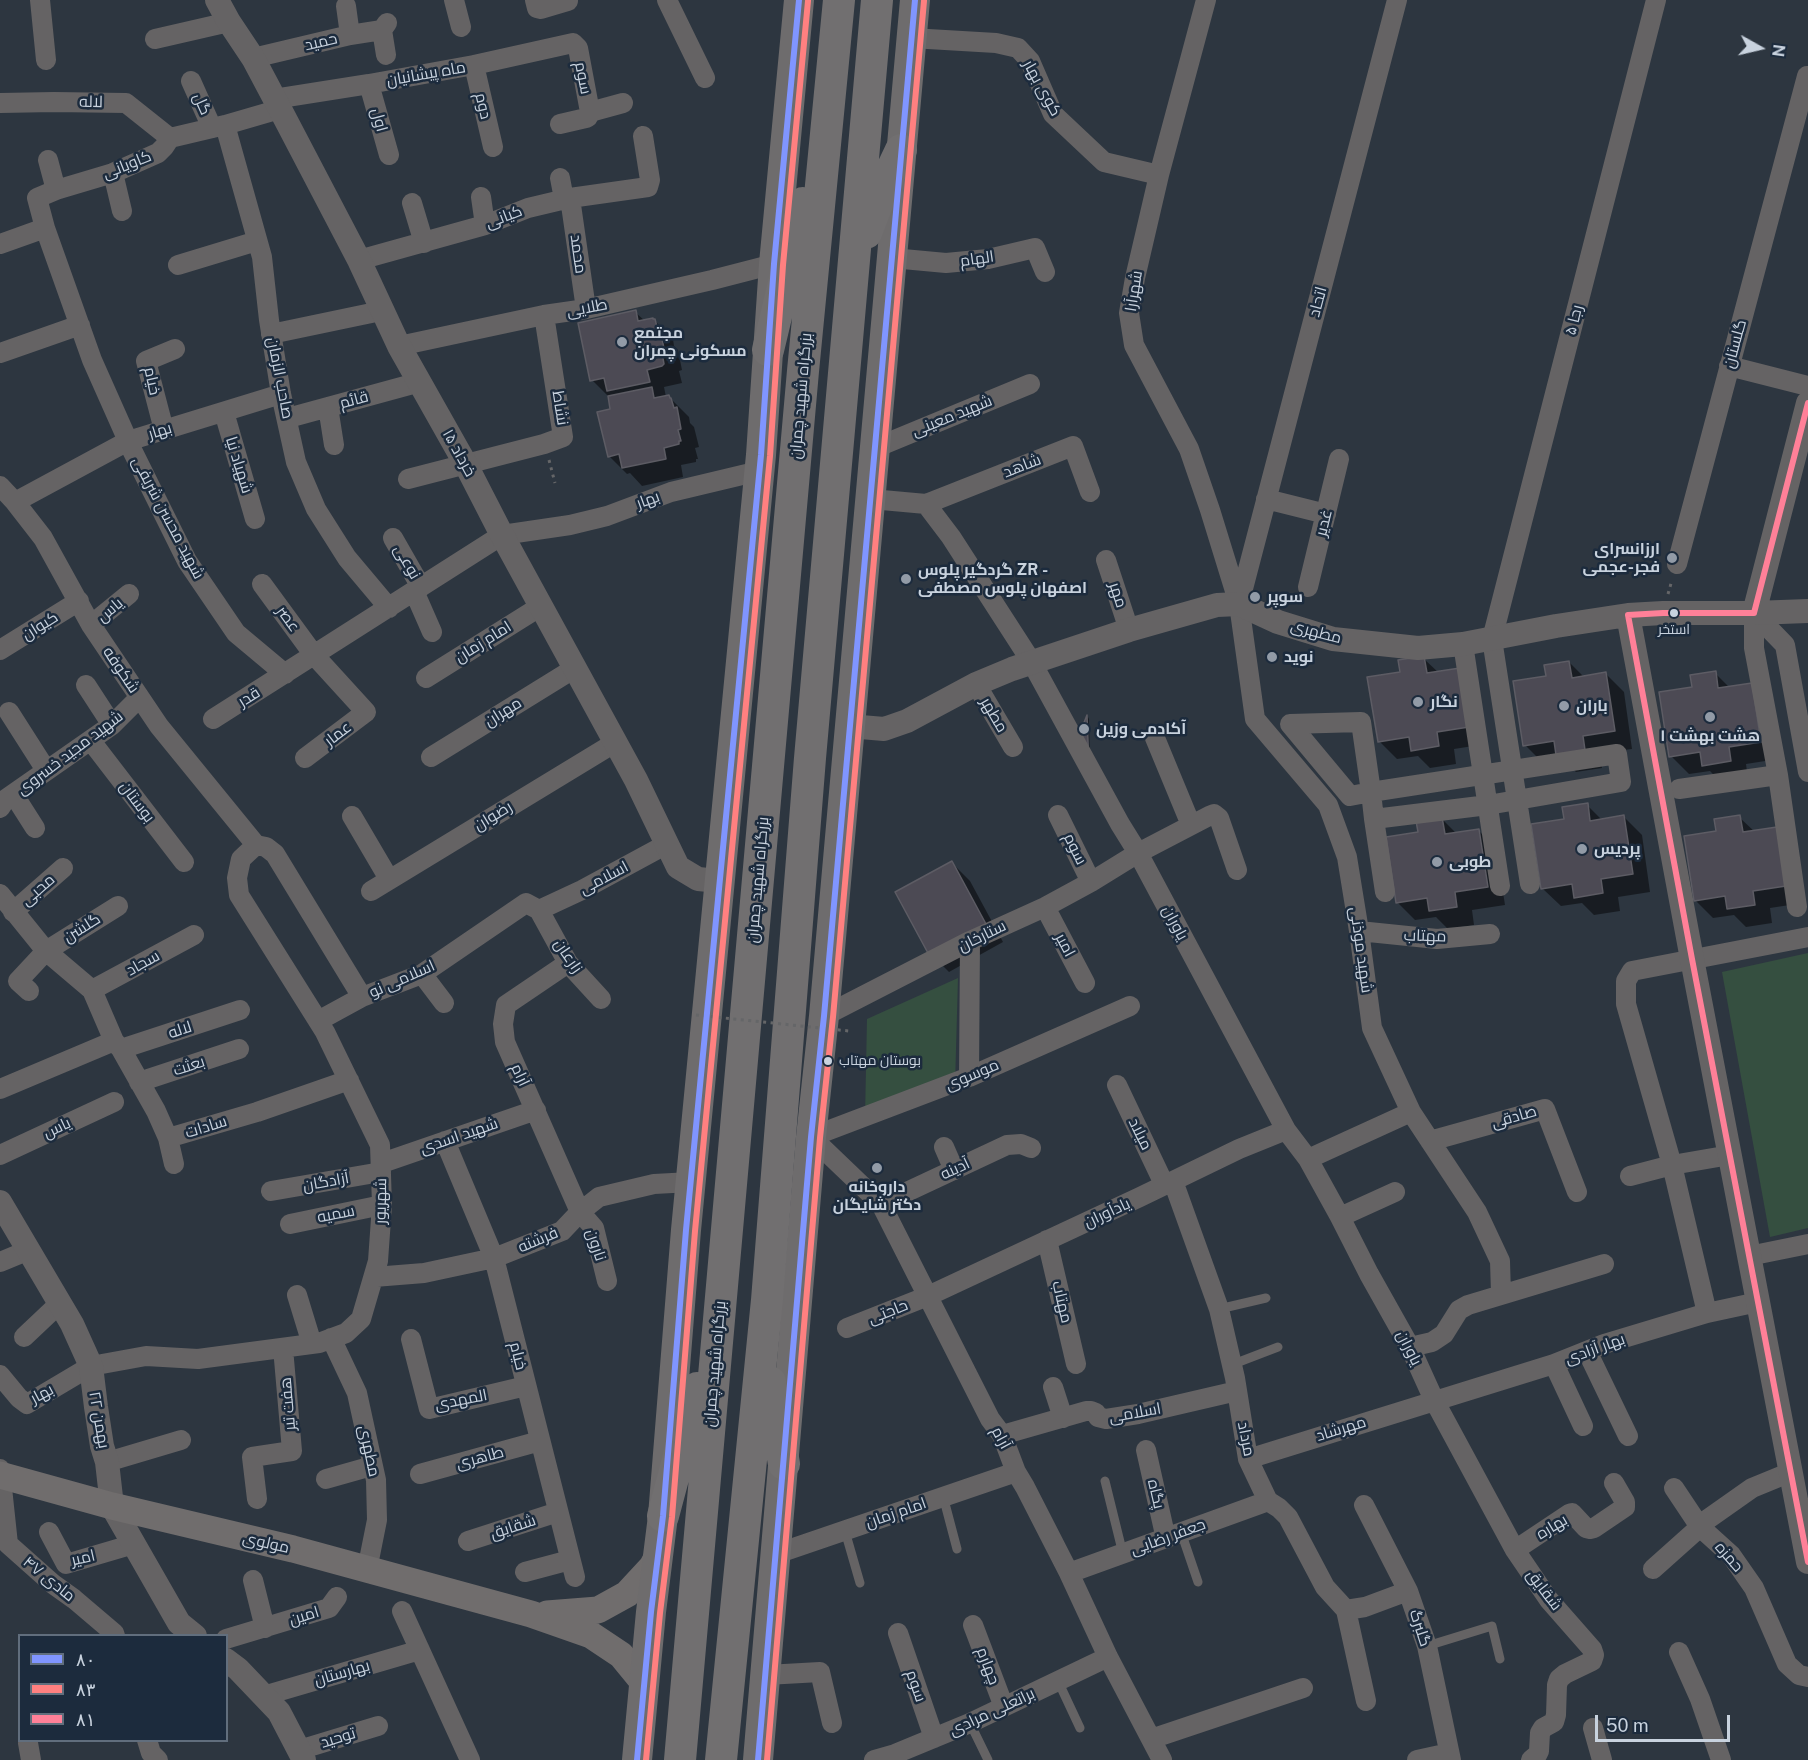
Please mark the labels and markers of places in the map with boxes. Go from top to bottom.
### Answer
place label: مجتمع مسکونی چمران [634,323,747,361]
marker: مجتمع مسکونی چمران [615,335,629,349]
place label: ارزانسرای فجر-عجمی [1583,539,1660,577]
marker: ارزانسرای فجر-عجمی [1665,551,1679,565]
place label: گردگیر پلوس ZR - اصفهان پلوس مصطفی [918,560,1087,598]
marker: گردگیر پلوس ZR - اصفهان پلوس مصطفی [899,572,913,586]
place label: سوپر [1267,587,1303,607]
marker: سوپر [1248,590,1262,604]
marker: استخر [1668,607,1680,619]
place label: استخر [1658,622,1690,638]
place label: نوید [1284,647,1314,667]
marker: نوید [1265,650,1279,664]
place label: نگار [1430,692,1458,712]
marker: نگار [1411,695,1425,709]
place label: باران [1576,696,1608,716]
marker: باران [1557,699,1571,713]
marker: هشت بهشت ۱ [1703,710,1717,724]
place label: آکادمی وزین [1096,719,1186,739]
marker: آکادمی وزین [1077,722,1091,736]
place label: هشت بهشت ۱ [1660,726,1760,746]
place label: پردیس [1594,839,1641,859]
marker: پردیس [1575,842,1589,856]
place label: طوبی [1449,852,1491,872]
marker: طوبی [1430,855,1444,869]
place label: بوستان مهتاب [839,1053,921,1069]
marker: بوستان مهتاب [822,1055,834,1067]
marker: داروخانه دکتر شایگان [870,1161,884,1175]
place label: داروخانه دکتر شایگان [833,1177,921,1215]

